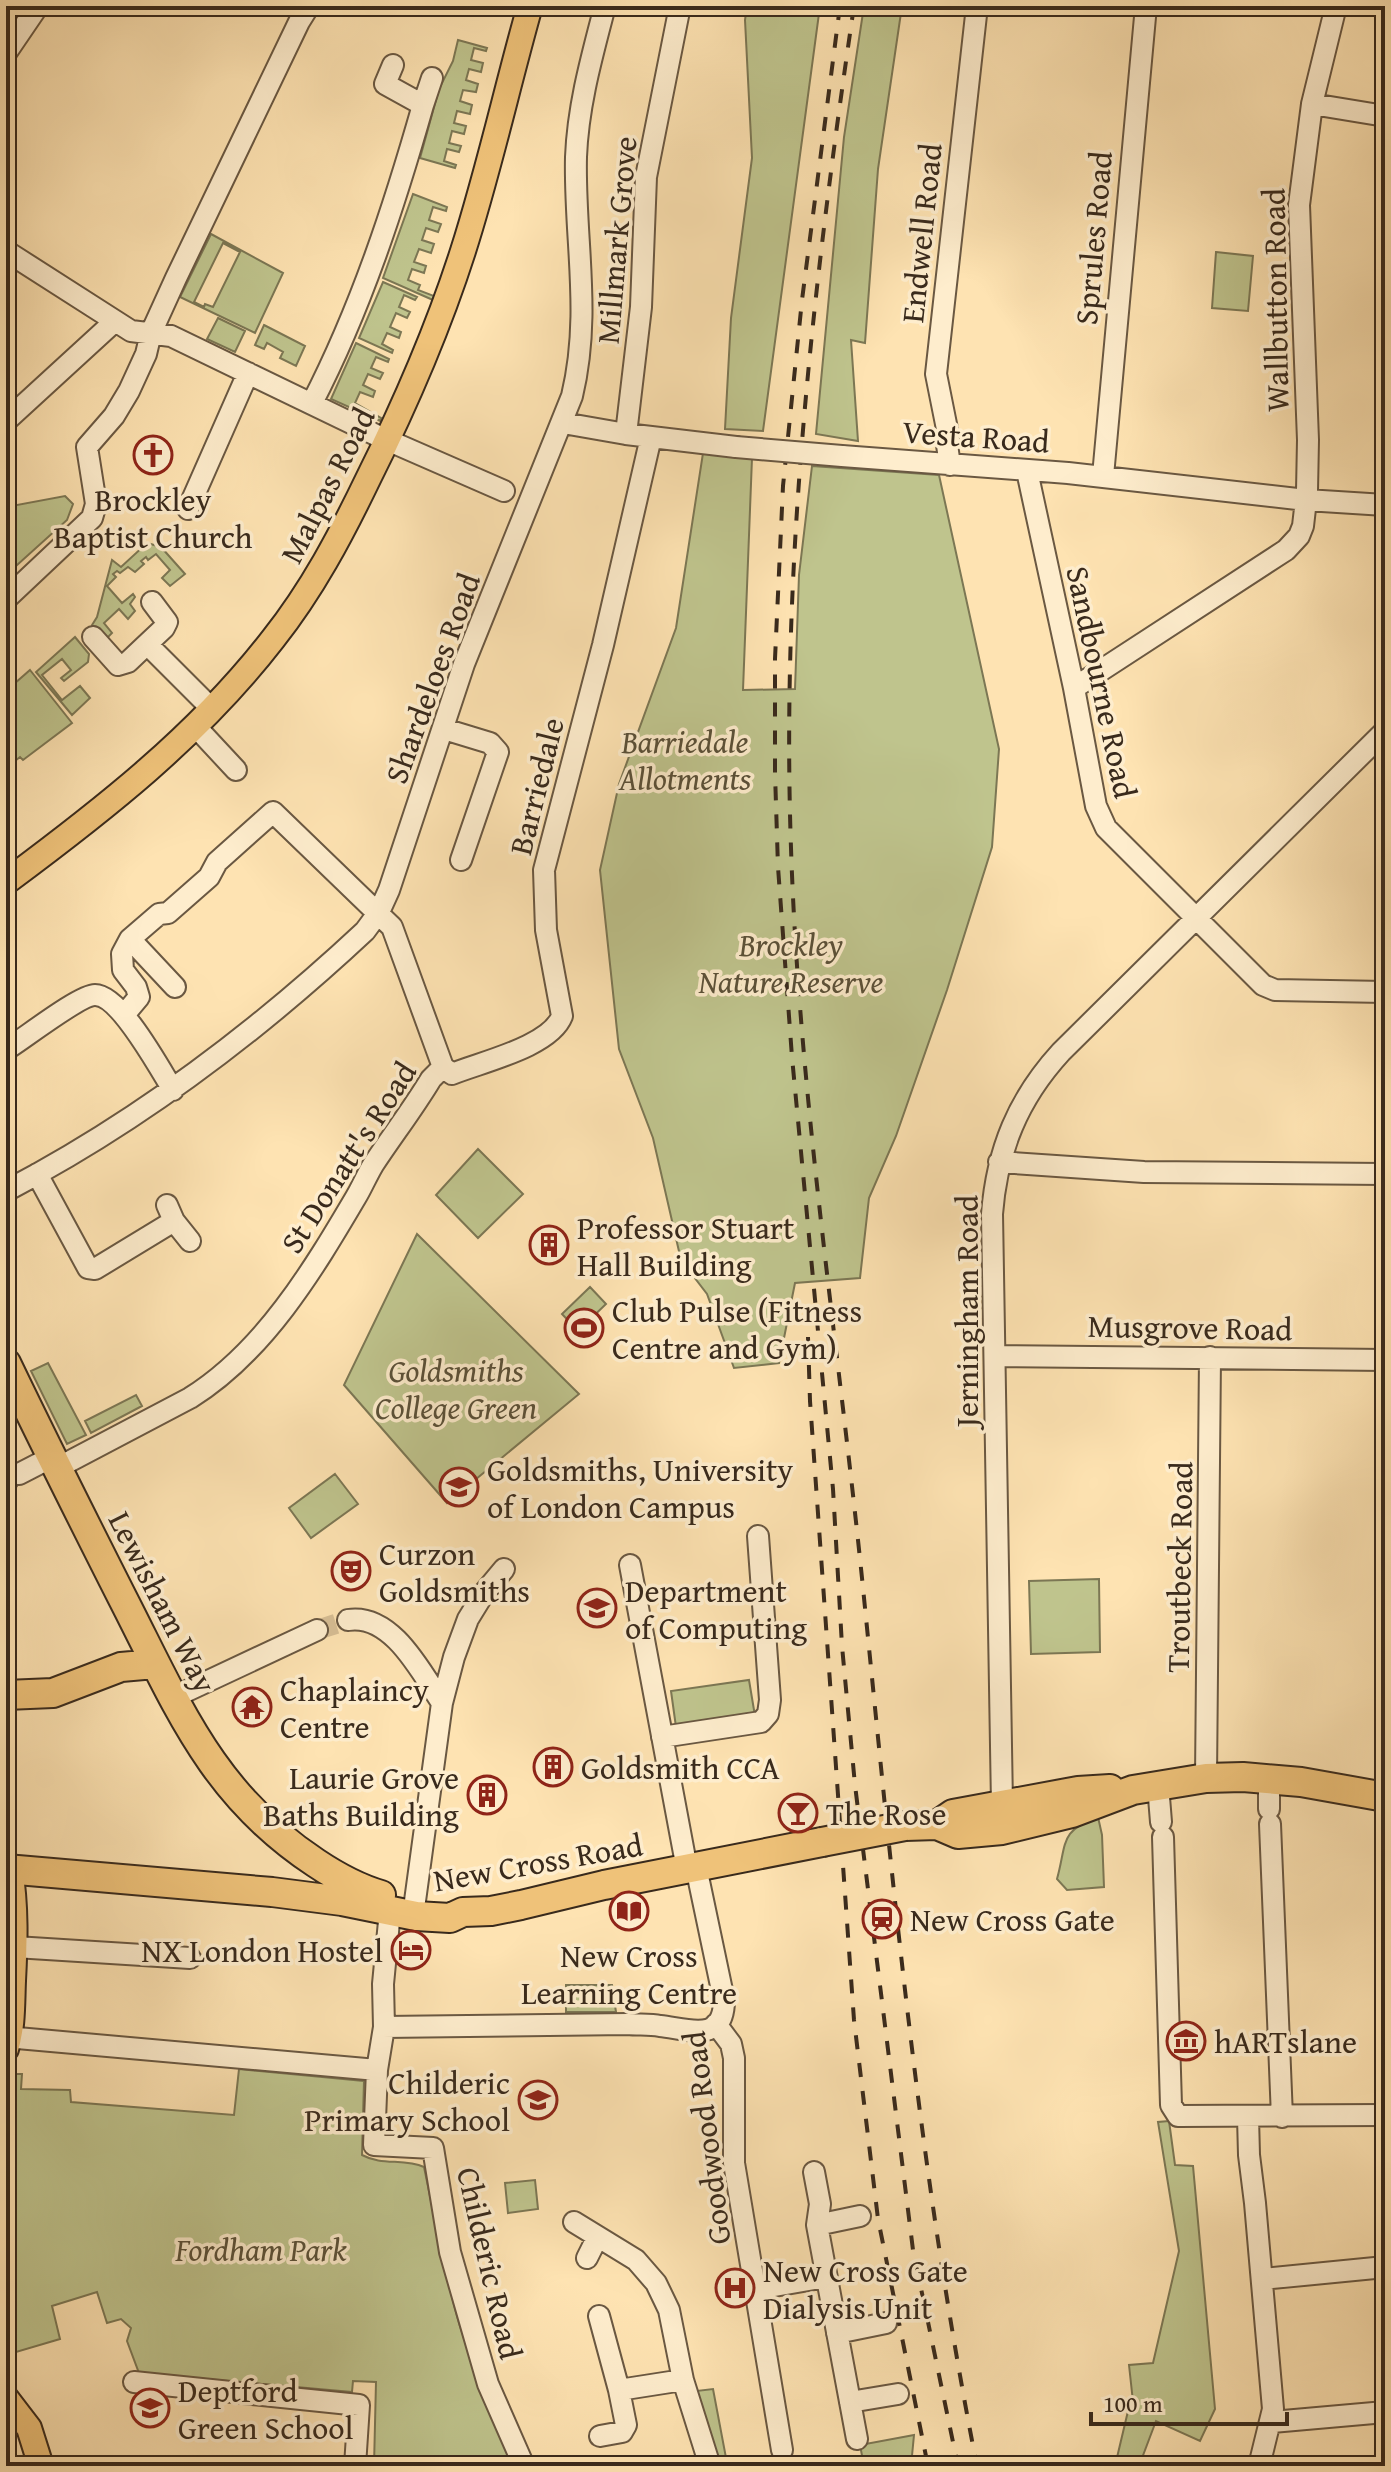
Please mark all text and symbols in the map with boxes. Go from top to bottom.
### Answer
street label: Millmark Grove [584,134,648,346]
street label: Endwell Road [888,141,954,325]
street label: Sprules Road [1062,149,1124,327]
street label: Wallbutton Road [1250,188,1300,412]
street label: Malpas Road [268,399,386,571]
street label: Vesta Road [901,407,1051,465]
church icon: Brockley Baptist Church [132,434,174,476]
place label: Brockley Baptist Church [54,476,252,560]
street label: Sandbourne Road [1054,562,1150,802]
street label: Shardeloes Road [372,566,492,790]
street label: Barriedale [496,712,576,860]
park label: Barriedale Allotments [618,718,752,802]
park label: Brockley Nature Reserve [698,921,884,1005]
street label: St Donatt's Road [268,1052,428,1262]
street label: Jerningham Road [943,1195,990,1431]
place label: Professor Stuart Hall Building [577,1204,794,1288]
building icon: Professor Stuart Hall Building [528,1224,570,1266]
place label: Club Pulse (Fitness Centre and Gym) [612,1287,862,1371]
street label: Musgrove Road [1087,1302,1293,1352]
sports icon: Club Pulse (Fitness Centre and Gym) [563,1307,605,1349]
park label: Goldsmiths College Green [375,1347,537,1431]
place label: Goldsmiths, University of London Campus [487,1446,793,1530]
street label: Troutbeck Road [1154,1461,1204,1673]
school or university icon: Goldsmiths, University of London Campus [438,1466,480,1508]
street label: Lewisham Way [97,1503,229,1701]
place label: Curzon Goldsmiths [379,1530,530,1614]
theatre icon: Curzon Goldsmiths [330,1550,372,1592]
place label: Department of Computing [625,1567,807,1651]
school or university icon: Department of Computing [576,1587,618,1629]
place label: Chaplaincy Centre [280,1666,429,1750]
temple icon: Chaplaincy Centre [231,1686,273,1728]
place label: Goldsmith CCA [581,1744,780,1791]
building icon: Goldsmith CCA [532,1746,574,1788]
place label: Laurie Grove Baths Building [263,1754,459,1838]
building icon: Laurie Grove Baths Building [466,1774,508,1816]
place label: The Rose [826,1790,946,1837]
bar icon: The Rose [777,1792,819,1834]
street label: New Cross Road [430,1820,646,1904]
library icon: New Cross Learning Centre [608,1890,650,1932]
place label: New Cross Gate [910,1896,1115,1943]
station icon: New Cross Gate [861,1898,903,1940]
place label: NX London Hostel [141,1927,383,1974]
hotel icon: NX London Hostel [390,1929,432,1971]
place label: New Cross Learning Centre [521,1932,737,2016]
place label: hARTslane [1214,2018,1357,2065]
museum icon: hARTslane [1165,2020,1207,2062]
street label: Goodwood Road [670,2029,742,2247]
place label: Childeric Primary School [304,2059,510,2143]
school or university icon: Childeric Primary School [517,2079,559,2121]
street label: Childeric Road [445,2162,535,2364]
park label: Fordham Park [174,2226,347,2273]
place label: New Cross Gate Dialysis Unit [763,2247,968,2331]
hospital icon: New Cross Gate Dialysis Unit [714,2267,756,2309]
place label: Deptford Green School [178,2367,354,2451]
scale bar [1091,2376,1287,2426]
text: 100 m [1103,2386,1163,2421]
school or university icon: Deptford Green School [129,2387,171,2429]

